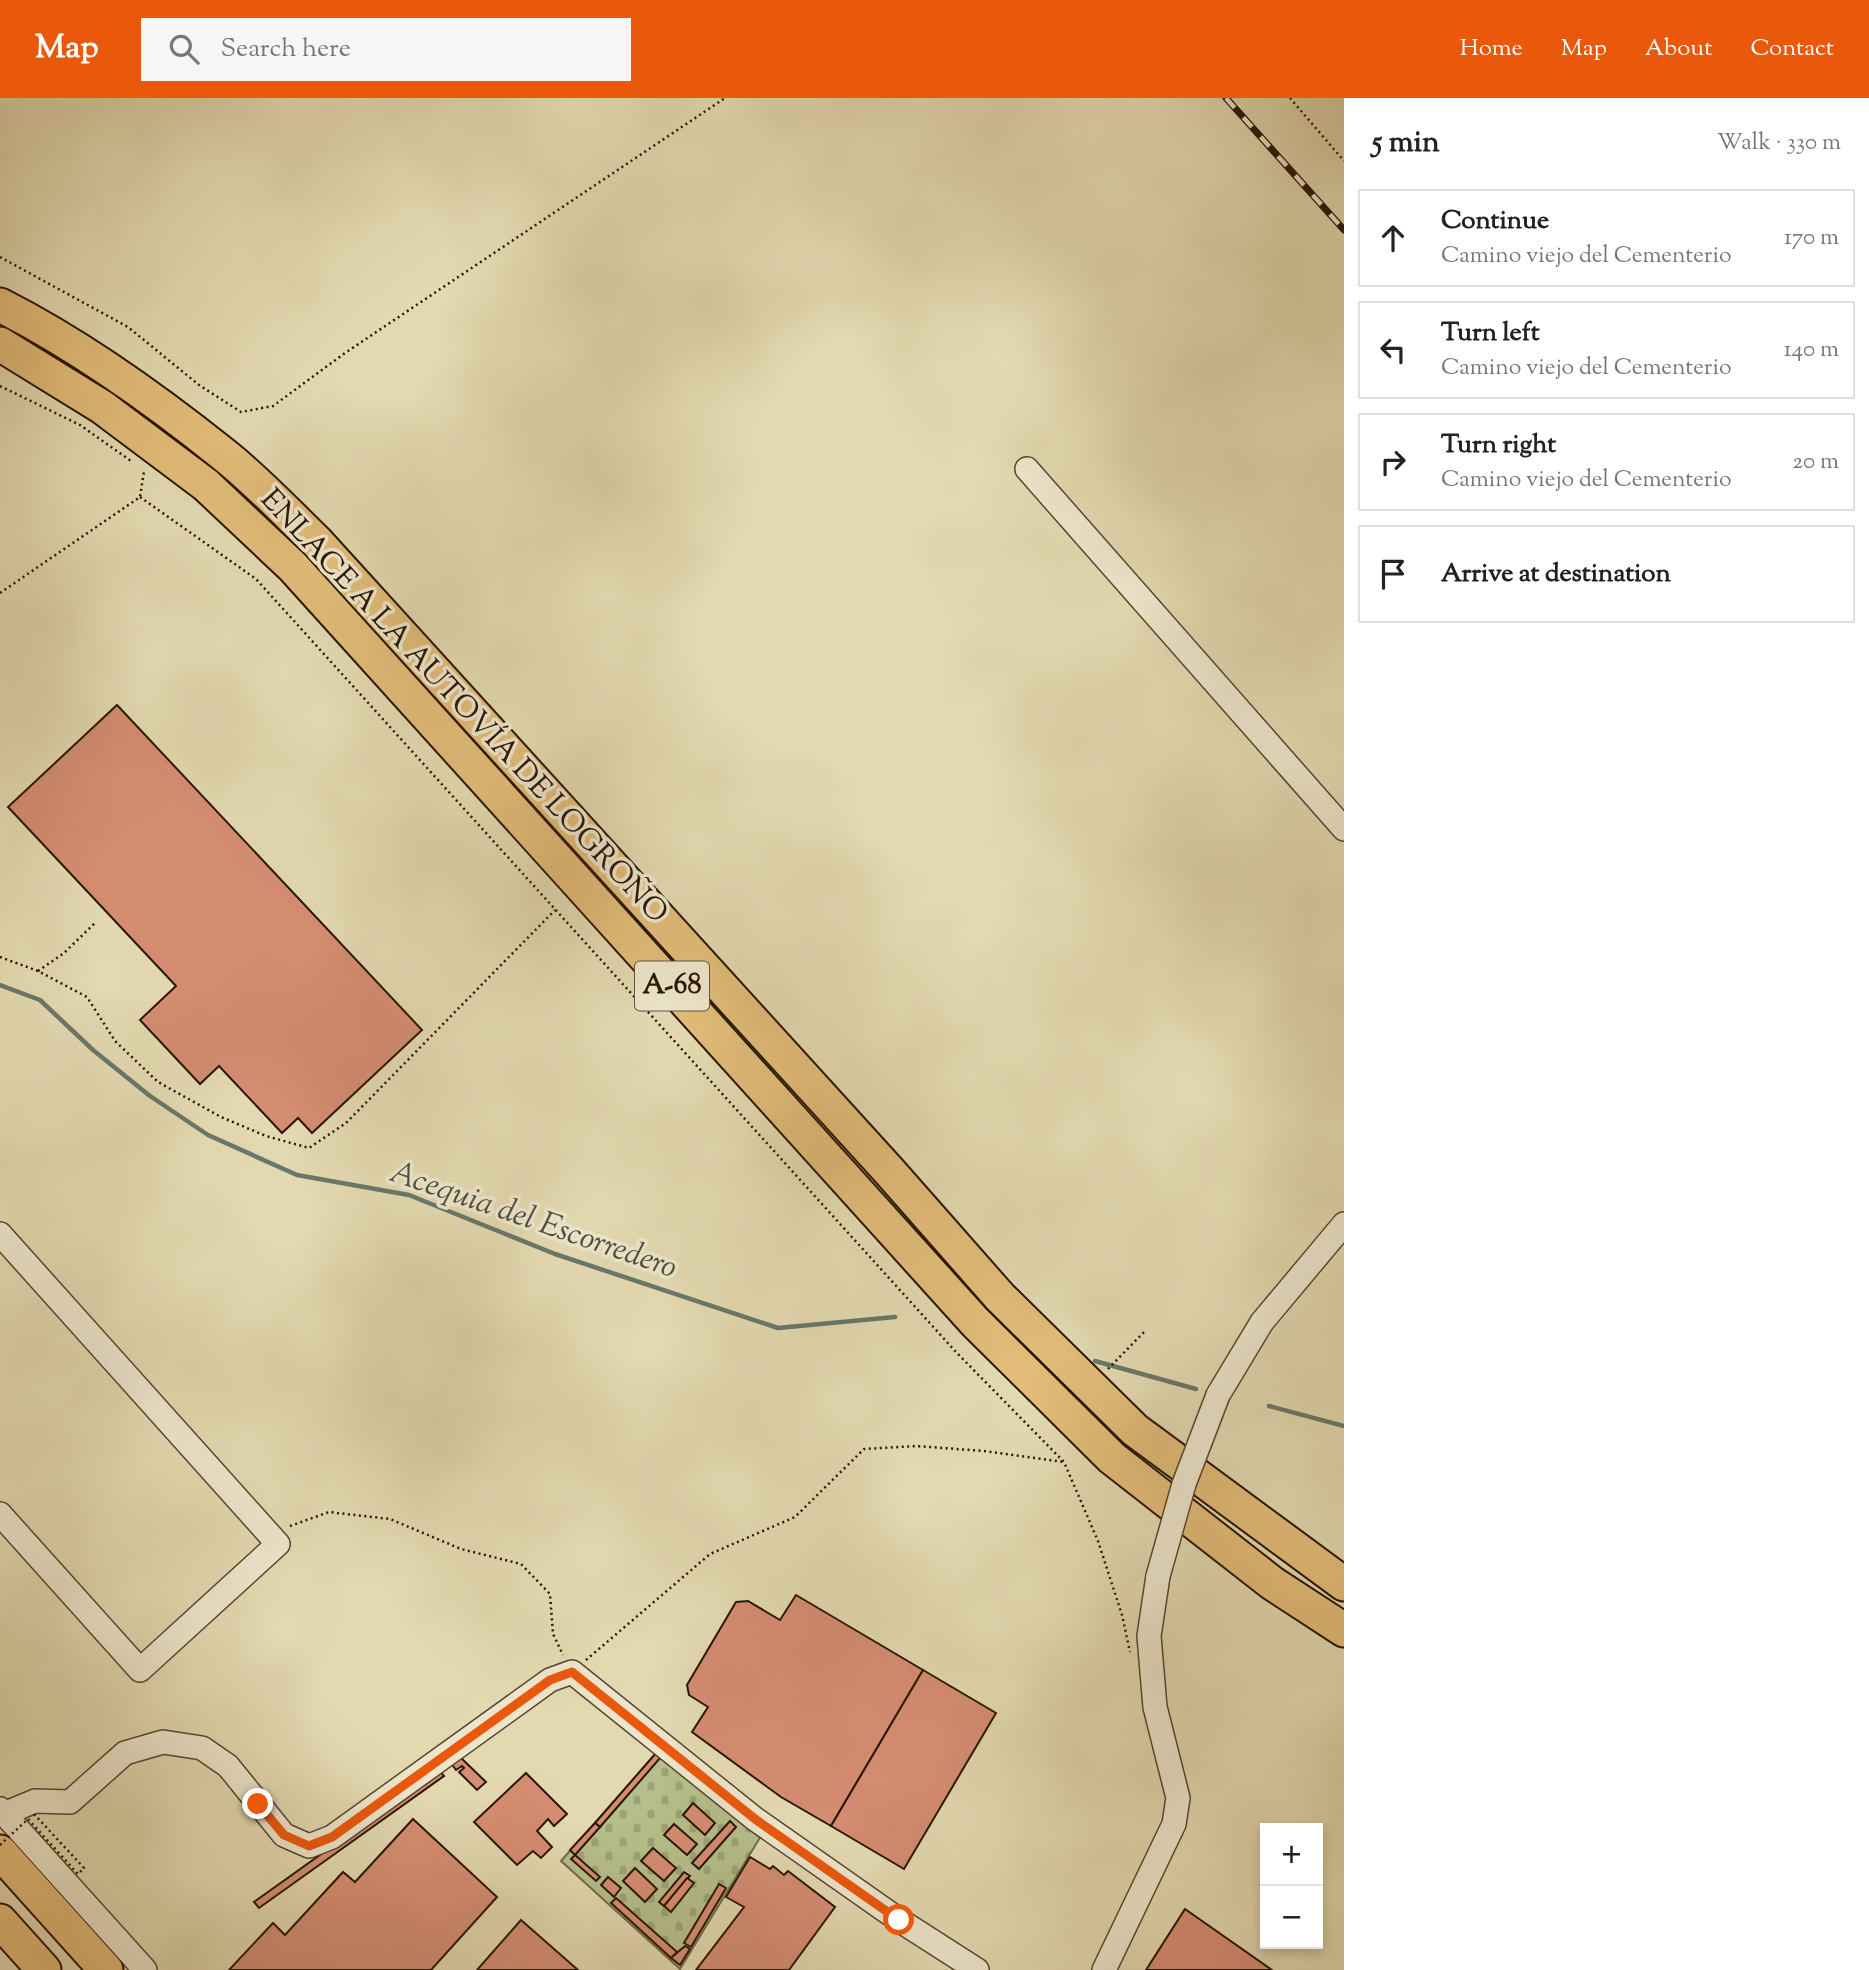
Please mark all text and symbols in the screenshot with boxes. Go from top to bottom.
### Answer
search box [141,18,631,81]
text: Map [35,25,99,73]
icon: search [165,30,203,68]
text: Search here [221,31,351,68]
text: Home [1460,32,1523,66]
text: Map [1561,32,1607,66]
text: About [1645,32,1712,66]
text: Contact [1750,32,1834,66]
text: 5 min [1372,122,1440,165]
text: Walk · 330 m [1717,127,1841,160]
text: Continue [1441,203,1549,240]
icon: ahead [1374,219,1412,257]
text: 170 m [1784,222,1839,255]
text: Camino viejo del Cementerio [1441,240,1731,273]
text: Turn left [1441,315,1540,352]
icon: left [1374,331,1412,369]
text: 140 m [1784,334,1839,367]
text: Camino viejo del Cementerio [1441,352,1731,385]
text: Turn right [1441,427,1556,464]
icon: right [1374,443,1412,481]
text: 20 m [1792,446,1839,479]
text: Camino viejo del Cementerio [1441,464,1731,497]
street label: ENLACE A LA AUTOVÍA DE LOGROÑO [249,480,677,934]
icon: arrive [1374,555,1412,593]
text: Arrive at destination [1441,556,1671,593]
road number: A-68 [635,962,709,1010]
water label: Acequia del Escorredero [383,1150,683,1292]
route end [242,1788,273,1819]
map controls [1260,1823,1323,1949]
button: + [1260,1823,1323,1886]
button: − [1260,1886,1323,1949]
route start [883,1904,914,1935]

